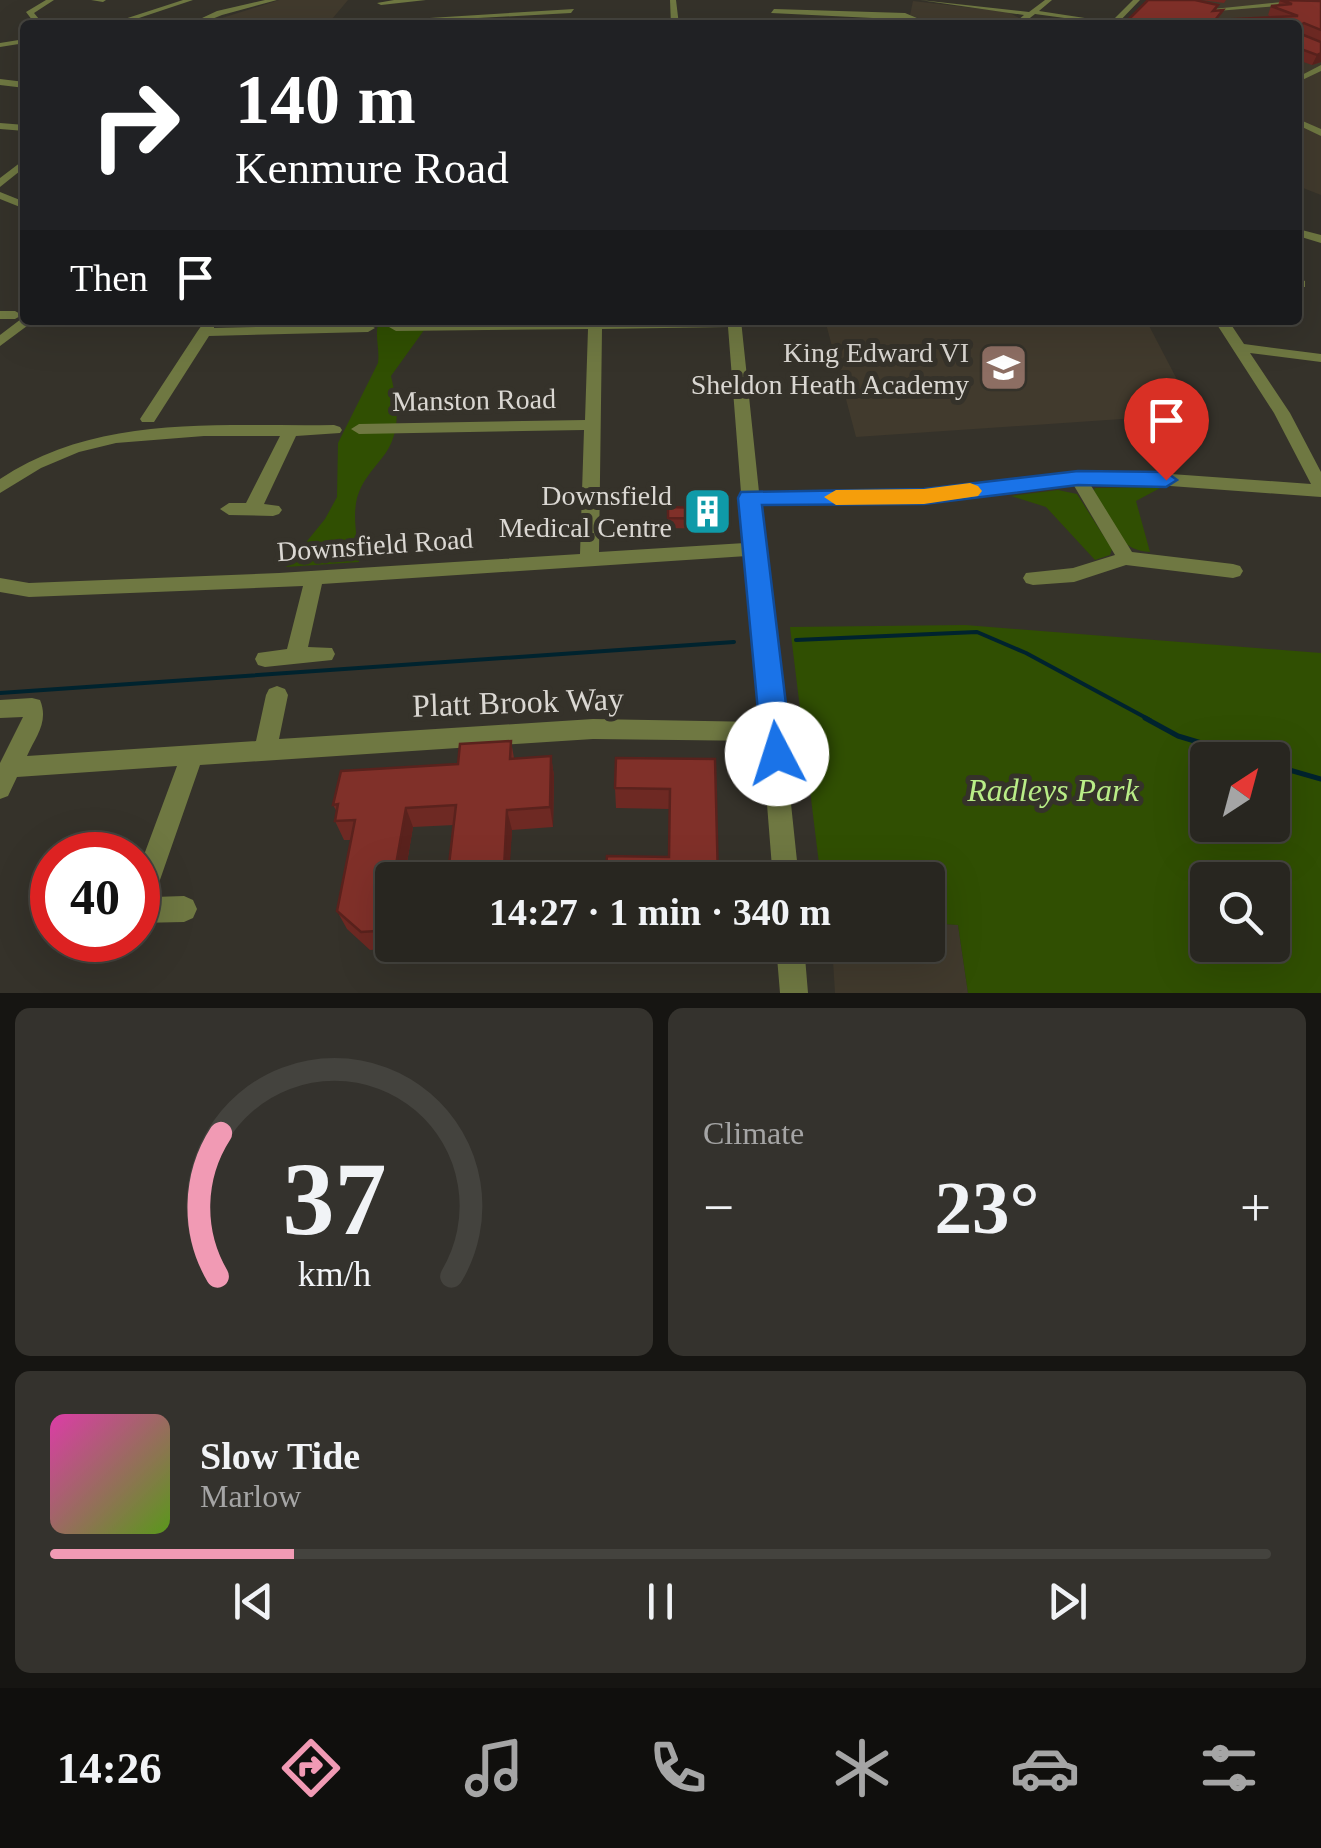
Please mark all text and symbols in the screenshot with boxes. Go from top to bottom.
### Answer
icon: right [70,60,200,190]
text: 140 m [235,61,416,138]
text: Kenmure Road [235,143,509,193]
icon: arrive [168,250,223,305]
text: Then [70,257,148,299]
place label: King Edward VI Sheldon Heath Academy [691,337,969,400]
school or university icon: King Edward VI Sheldon Heath Academy [978,342,1030,394]
pin [1124,378,1209,481]
street label: Manston Road [392,383,556,417]
icon: arrive [1139,393,1194,448]
place label: Downsfield Medical Centre [499,480,672,543]
building icon: Downsfield Medical Centre [681,485,733,537]
street label: Downsfield Road [276,523,474,567]
street label: Platt Brook Way [411,680,625,724]
position arrow [725,702,829,806]
north arrow [1190,742,1290,842]
map controls [1190,742,1290,962]
park label: Radleys Park [966,772,1140,808]
speed limit sign: 40 [30,832,160,962]
button: search [1190,862,1290,962]
text: 14:27 · 1 min · 340 m [489,891,831,933]
text: Climate [703,1115,804,1151]
text: 37 [282,1141,386,1256]
text: 23° [935,1166,1040,1249]
text: − [703,1177,734,1238]
text: + [1240,1177,1271,1238]
text: km/h [297,1254,371,1294]
text: Slow Tide [200,1435,360,1477]
text: Marlow [200,1478,301,1514]
icon: previous [226,1574,281,1629]
icon: pause [633,1574,688,1629]
icon: next [1040,1574,1095,1629]
icon: directions [276,1733,346,1803]
icon: music [459,1733,529,1803]
icon: phone [643,1733,713,1803]
icon: climate [827,1733,897,1803]
icon: car [1010,1733,1080,1803]
icon: filters [1194,1733,1264,1803]
text: 14:26 [57,1743,162,1793]

